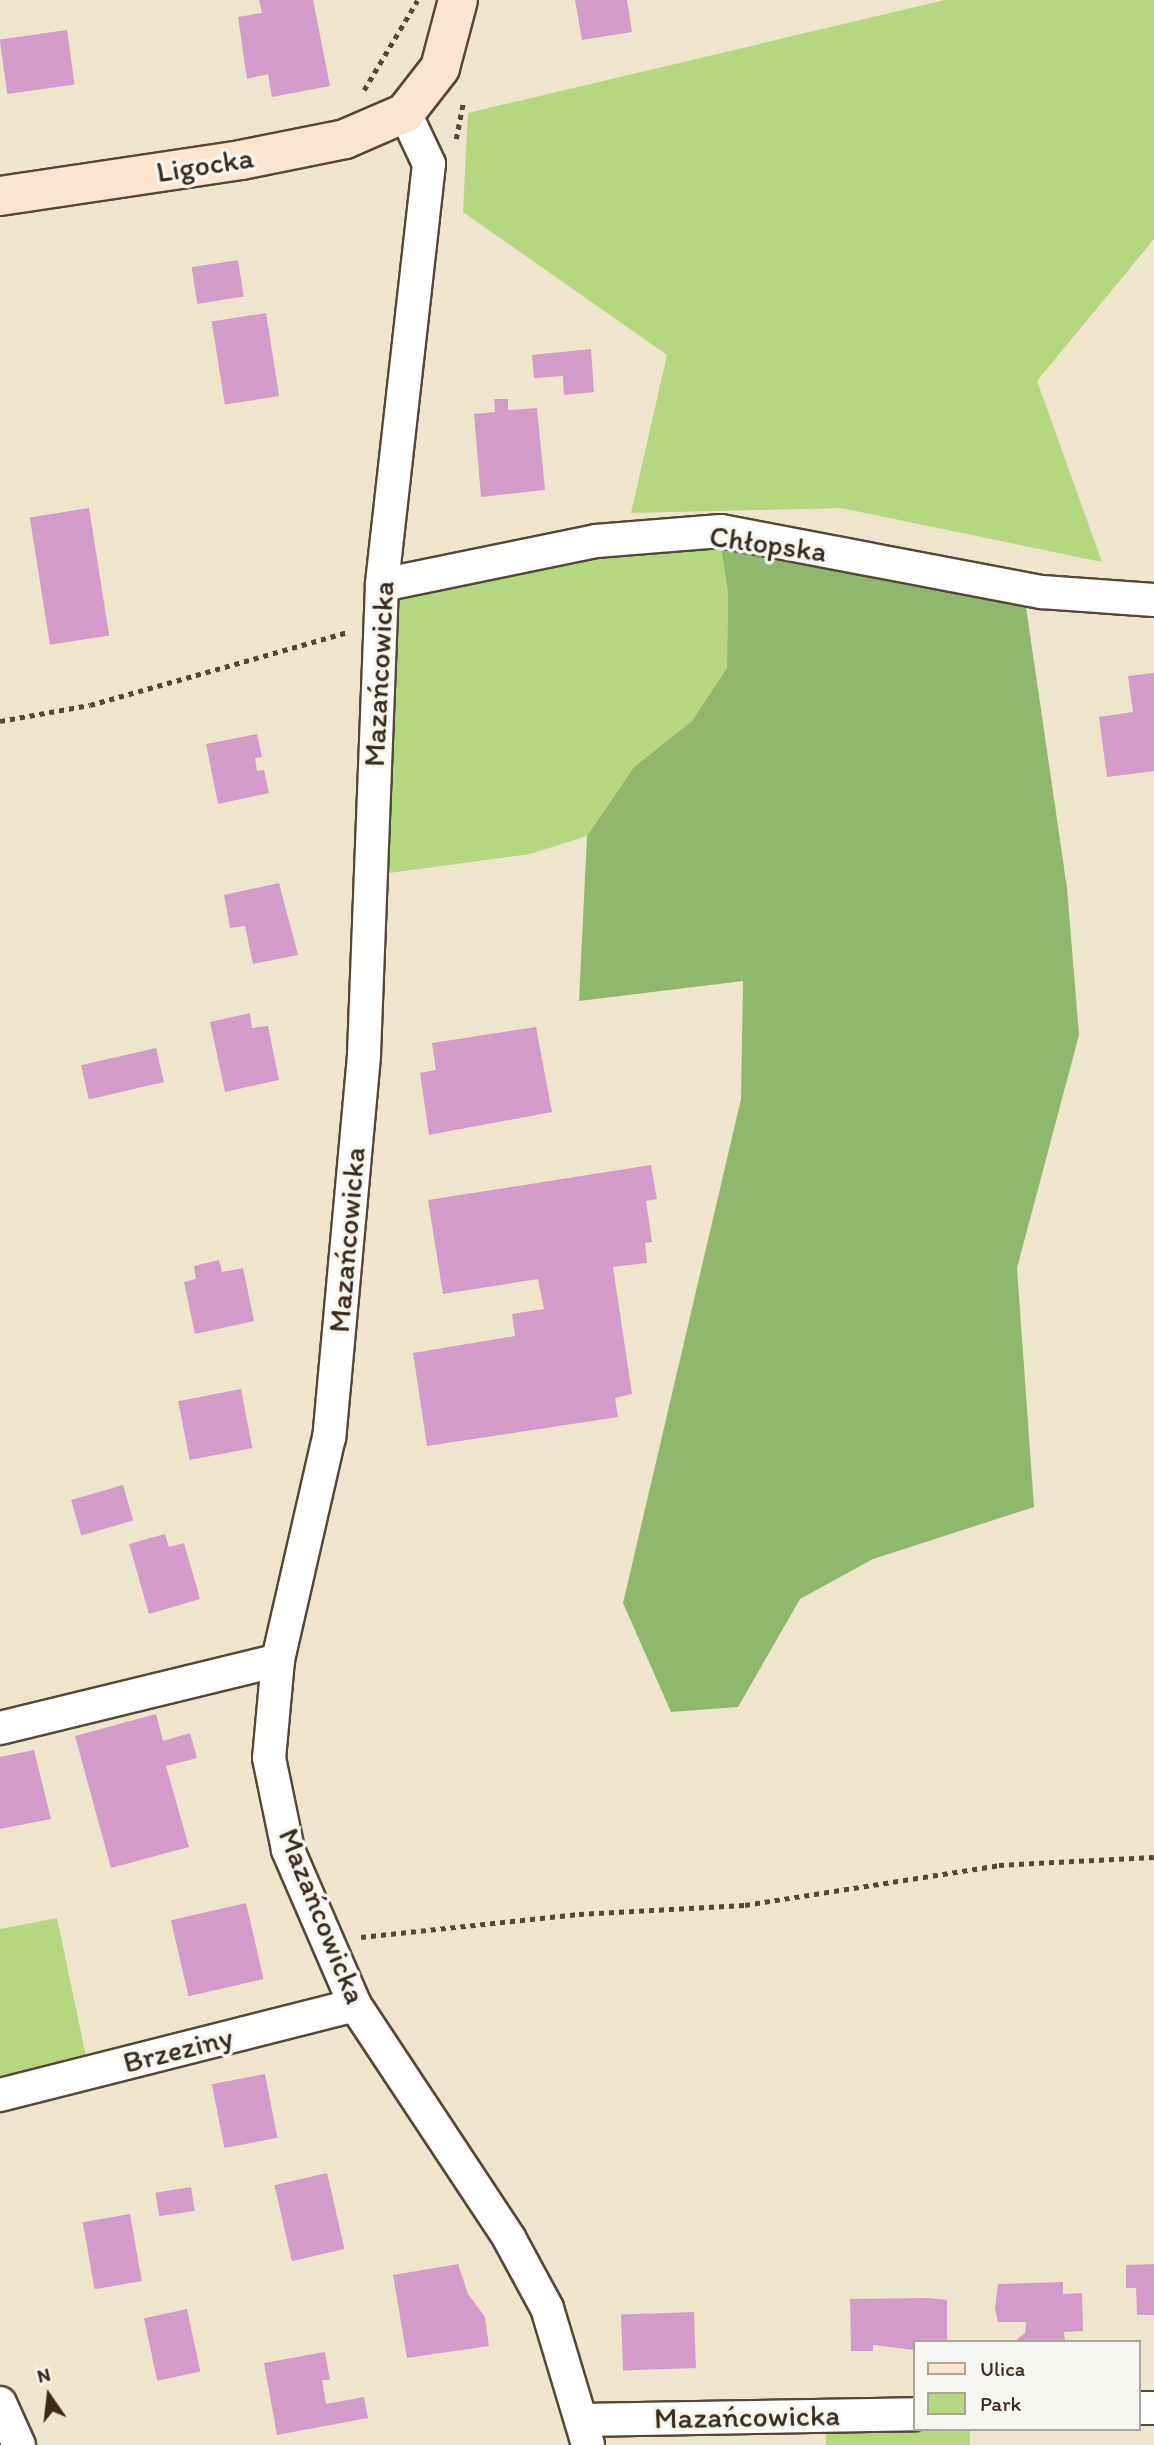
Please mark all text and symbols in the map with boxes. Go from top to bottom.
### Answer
street label: Ligocka [154,140,256,190]
street label: Chłopska [707,518,829,570]
street label: Mazańcowicka [356,580,402,768]
street label: Mazańcowicka [321,1146,373,1334]
street label: Mazańcowicka [270,1823,374,2009]
street label: Brzeziny [119,2019,237,2081]
legend [912,2340,1140,2431]
text: Ulica [980,2356,1025,2381]
north arrow [14,2361,84,2431]
text: N [35,2362,53,2388]
text: Park [980,2391,1021,2416]
street label: Mazańcowicka [654,2397,840,2437]

